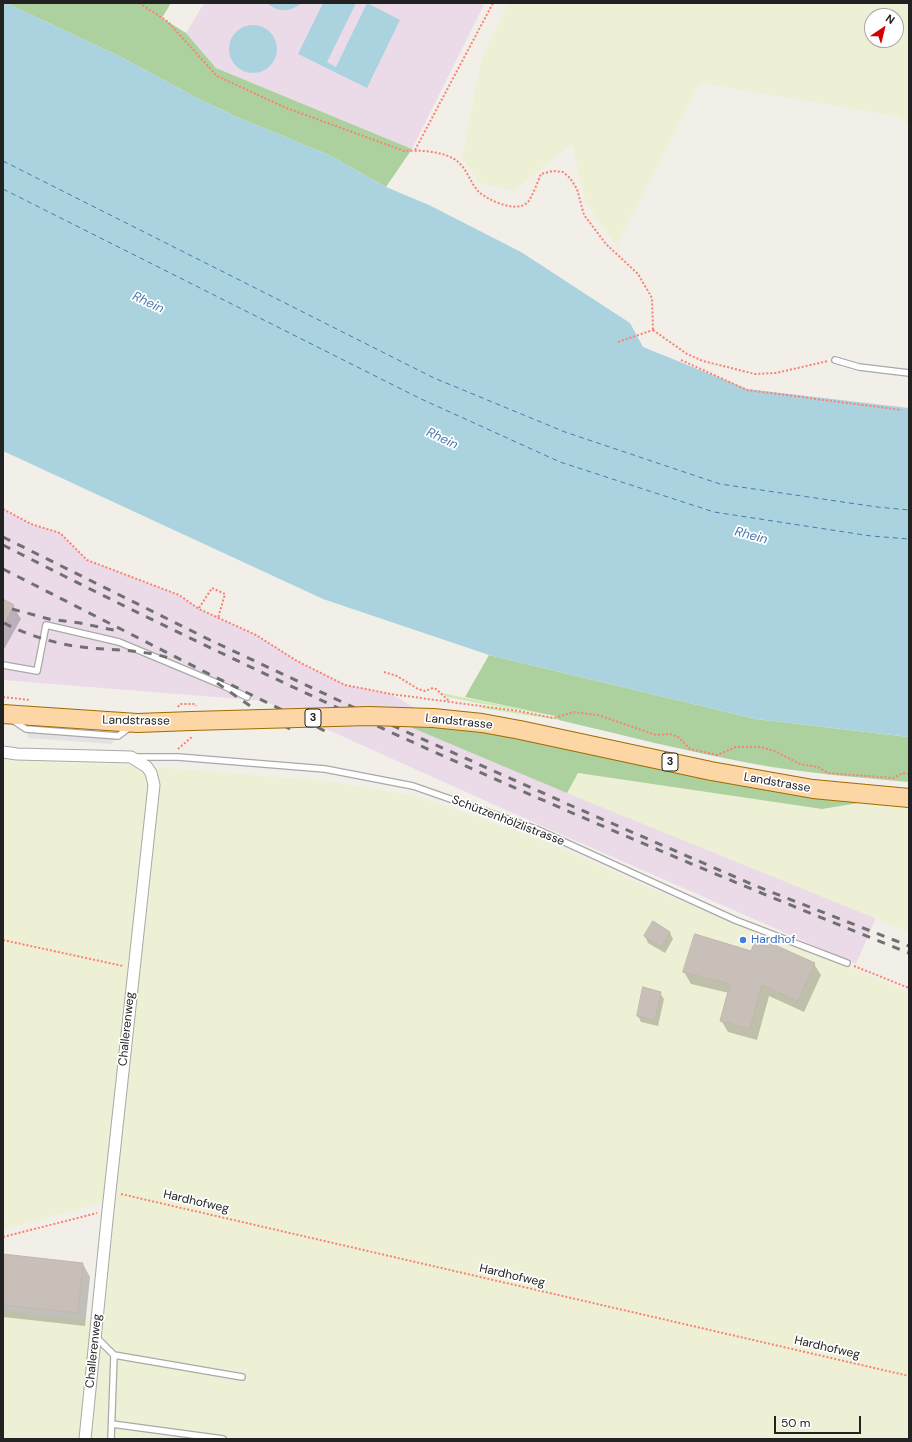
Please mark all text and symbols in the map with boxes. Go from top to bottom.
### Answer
north arrow [864,8,904,48]
text: N [883,11,898,27]
water label: Rhein [130,289,166,317]
water label: Rhein [424,425,460,453]
water label: Rhein [733,524,769,548]
road number: 3 [305,709,321,727]
street label: Landstrasse [425,711,493,733]
street label: Landstrasse [102,713,170,729]
road number: 3 [662,753,678,771]
street label: Landstrasse [742,770,812,796]
street label: Schützenhölzlistrasse [450,793,566,849]
place label: Hardhof [751,933,796,947]
marker: Hardhof [738,935,748,945]
street label: Challerenweg [116,991,138,1067]
street label: Hardhofweg [162,1187,230,1217]
street label: Hardhofweg [478,1261,546,1291]
street label: Challerenweg [83,1313,105,1389]
street label: Hardhofweg [793,1333,861,1363]
scale bar [776,1408,863,1434]
text: 50 m [781,1415,810,1431]

